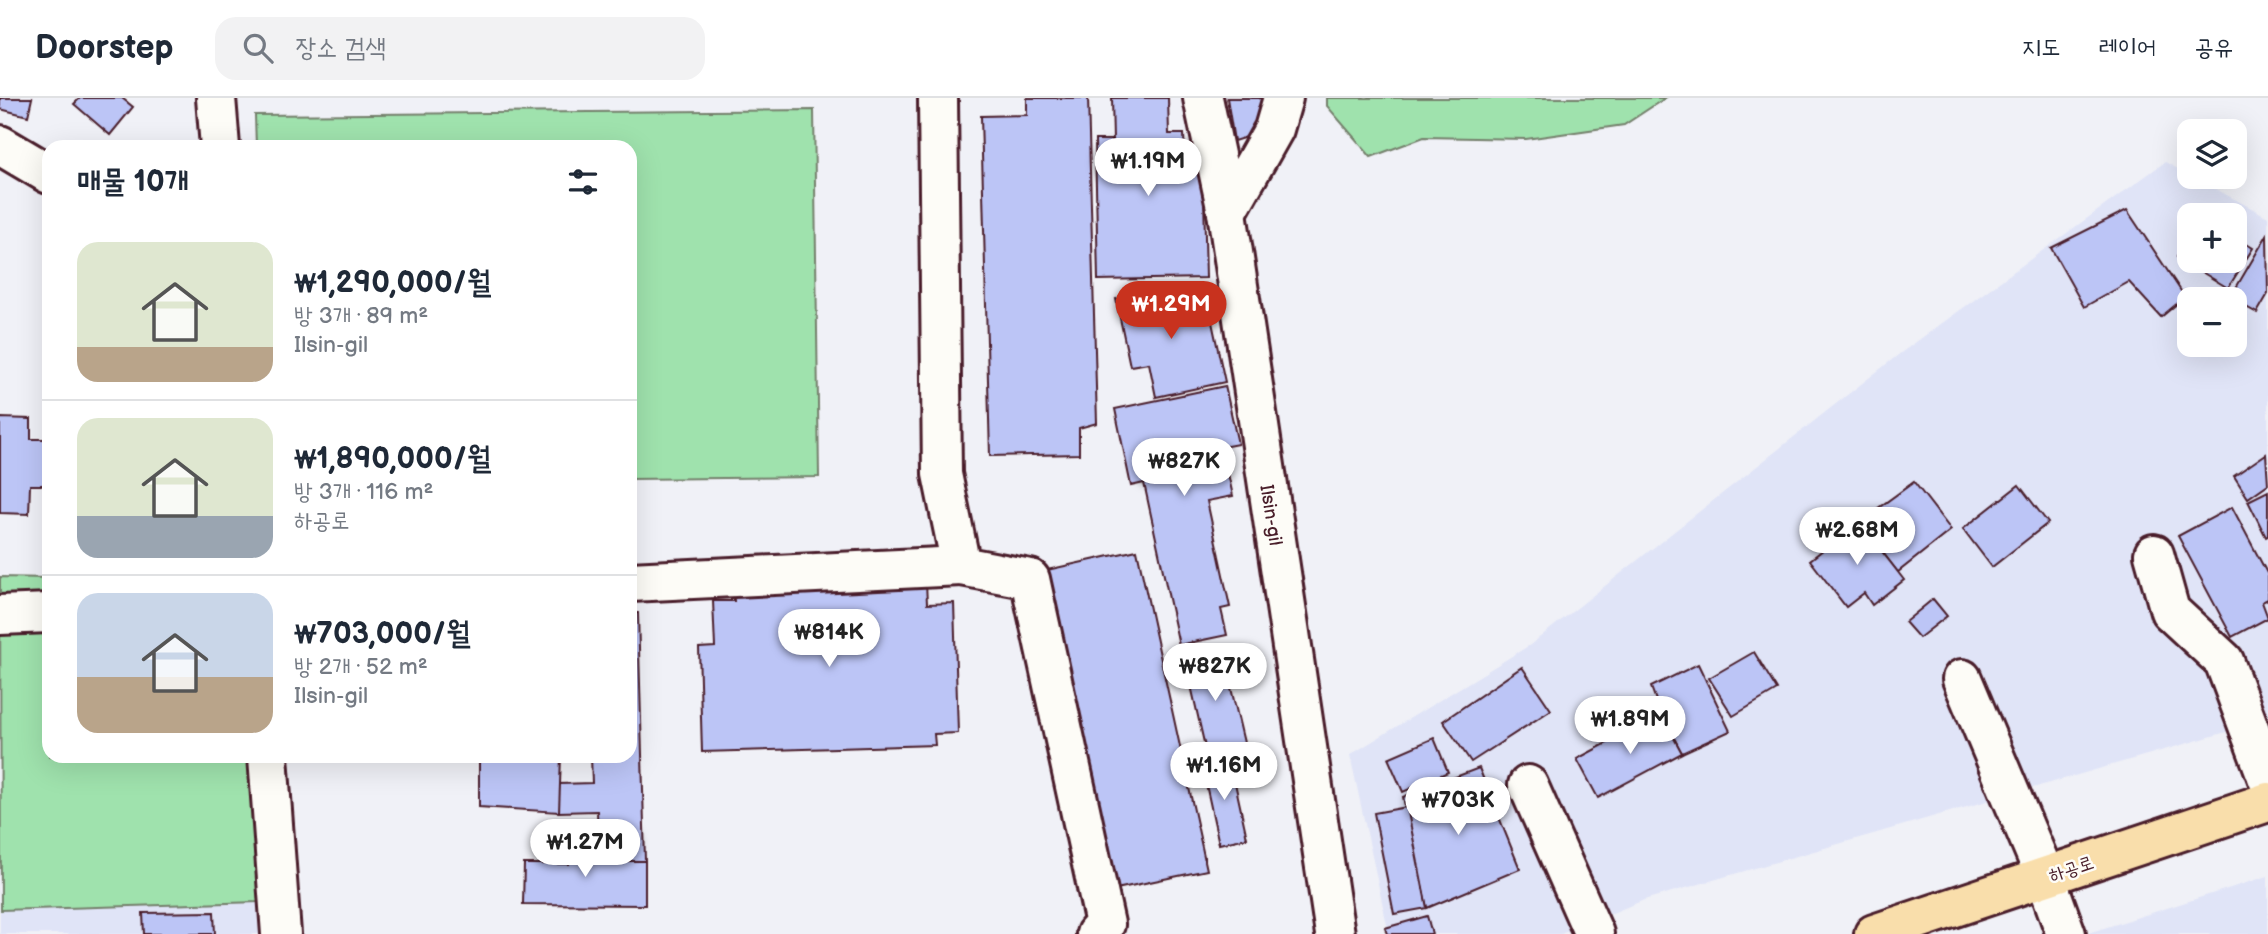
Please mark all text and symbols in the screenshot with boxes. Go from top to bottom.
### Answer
search box [215,17,705,80]
text: Doorstep [35,28,173,68]
icon: search [239,29,277,67]
text: 장소 검색 [295,33,386,64]
text: 지도 [2022,33,2060,62]
text: 레이어 [2098,33,2156,62]
text: 공유 [2194,33,2233,62]
map controls [2177,119,2247,357]
button: layers [2177,119,2247,189]
pin: ₩1.19M [1091,139,1205,198]
text: ₩1.19M [1111,147,1185,175]
icon: filters [564,163,602,201]
text: 매물 10개 [77,164,189,200]
button: + [2177,203,2247,273]
text: ₩1,290,000/월 [294,265,491,301]
icon: home [133,270,217,354]
pin: ₩1.29M [1114,282,1228,341]
button: − [2177,287,2247,357]
text: ₩1.29M [1132,290,1210,318]
text: 방 3개 · 89 m² [294,302,428,330]
text: Ilsin-gil [294,331,368,359]
pin: ₩827K [1135,438,1233,498]
text: ₩1,890,000/월 [294,441,491,477]
icon: home [133,446,217,530]
text: ₩827K [1148,447,1220,475]
text: 방 3개 · 116 m² [294,478,433,506]
street label: Ilsin-gil [1254,483,1287,547]
text: 하공로 [294,507,350,535]
pin: ₩2.68M [1800,508,1914,567]
text: ₩2.68M [1815,516,1899,544]
pin: ₩814K [780,610,878,669]
text: ₩703,000/월 [294,616,470,652]
text: ₩814K [794,618,864,646]
icon: home [133,621,217,705]
pin: ₩827K [1166,644,1264,703]
text: ₩827K [1179,652,1251,680]
text: 방 2개 · 52 m² [294,653,428,681]
text: Ilsin-gil [294,682,368,710]
pin: ₩1.89M [1573,696,1687,756]
text: ₩1.89M [1591,705,1670,733]
pin: ₩1.16M [1167,742,1281,802]
text: ₩1.16M [1186,751,1262,779]
pin: ₩703K [1409,778,1507,837]
text: ₩703K [1421,786,1495,814]
pin: ₩1.27M [528,820,642,879]
text: ₩1.27M [546,828,624,856]
street label: 하공로 [2046,851,2097,888]

